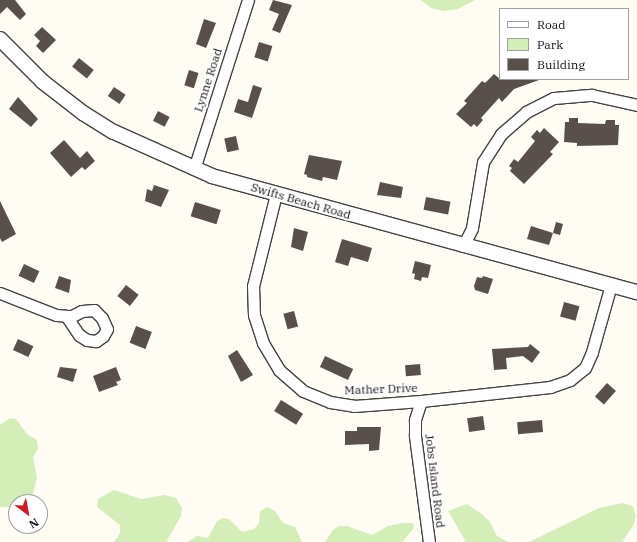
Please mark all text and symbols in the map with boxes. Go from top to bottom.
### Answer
legend [499,8,629,80]
text: Road [537,17,566,32]
text: Park [537,37,563,52]
street label: Lynne Road [191,46,225,114]
text: Building [537,57,585,72]
street label: Swifts Beach Road [249,180,353,222]
street label: Mather Drive [344,381,418,397]
street label: Jobs Island Road [422,433,448,529]
north arrow [8,494,48,534]
text: N [26,515,41,532]

